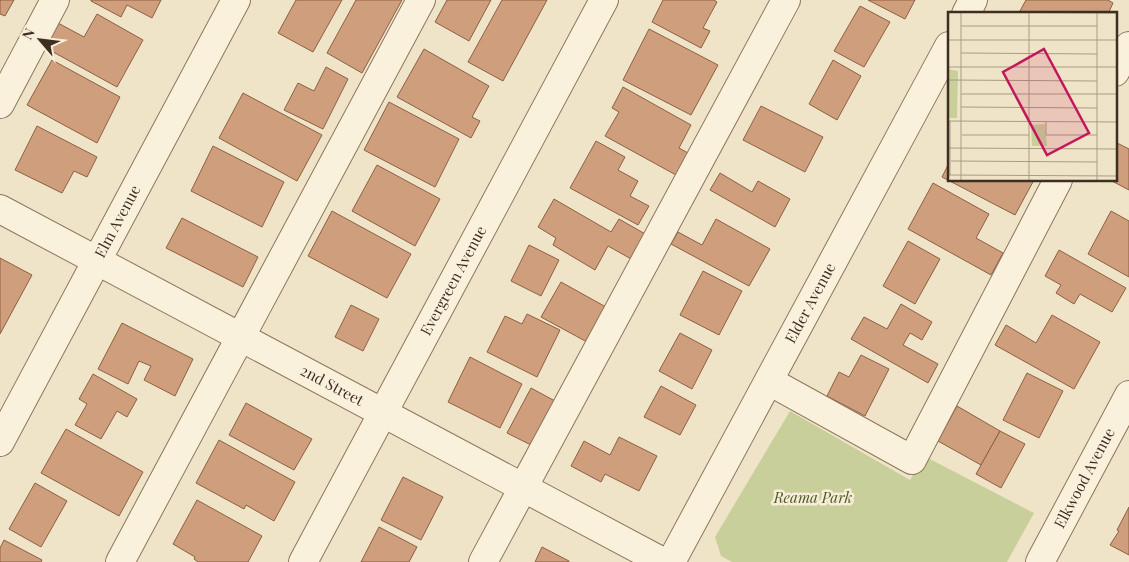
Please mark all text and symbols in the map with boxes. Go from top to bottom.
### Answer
inset map [948,12,1116,181]
north arrow [15,15,65,65]
text: N [17,25,39,43]
street label: Elm Avenue [89,181,144,261]
street label: Evergreen Avenue [415,222,490,339]
street label: Elder Avenue [780,259,839,347]
street label: 2nd Street [297,360,368,410]
street label: Elkwood Avenue [1049,424,1119,531]
park label: Reama Park [773,487,853,507]

